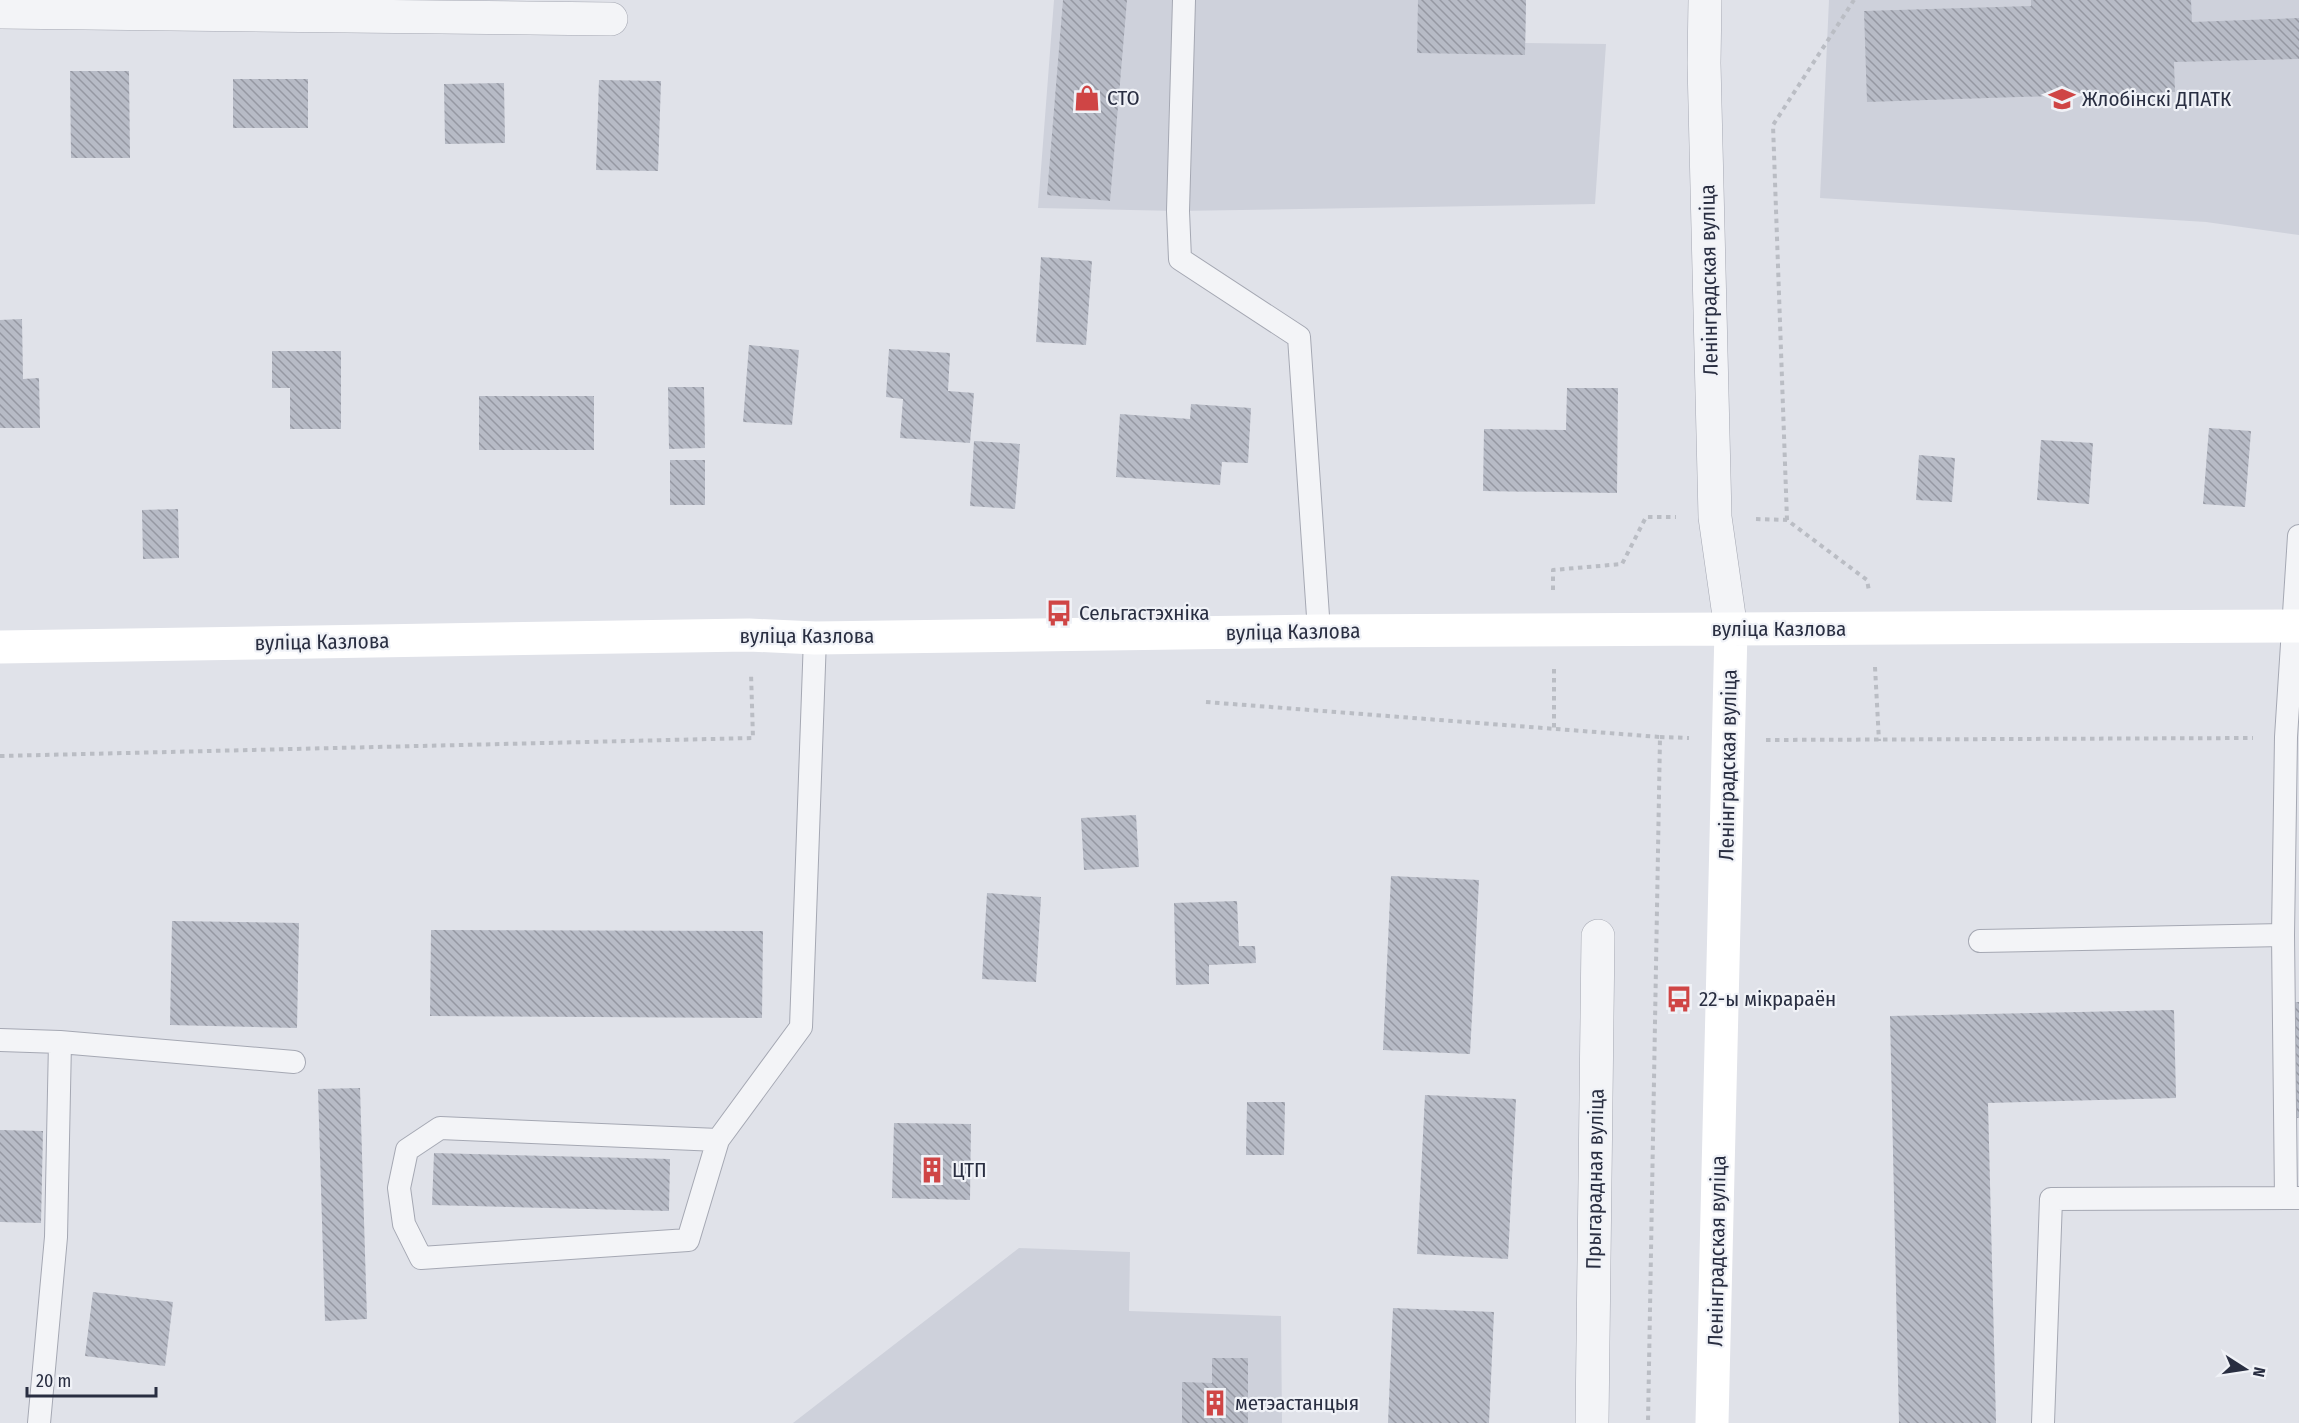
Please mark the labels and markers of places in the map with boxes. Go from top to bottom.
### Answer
shop icon: СТО [1072,83,1102,113]
school or university icon: Жлобінскі ДПАТК [2047,84,2077,114]
place label: СТО [1107,85,1140,111]
place label: Жлобінскі ДПАТК [2082,86,2232,112]
bus stop icon: Сельгастэхніка [1044,598,1074,628]
place label: Сельгастэхніка [1079,600,1210,626]
bus stop icon: 22-ы мікрараён [1664,984,1694,1014]
place label: 22-ы мікрараён [1699,986,1836,1012]
building icon: ЦТП [917,1155,947,1185]
place label: ЦТП [952,1157,987,1183]
building icon: метэастанцыя [1200,1388,1230,1418]
place label: метэастанцыя [1235,1390,1359,1416]

